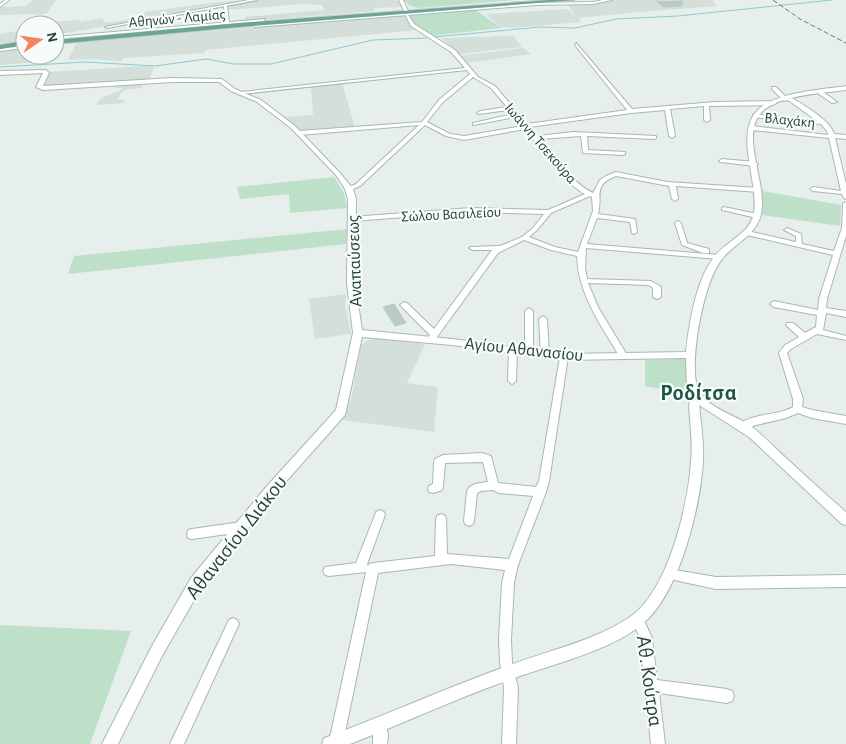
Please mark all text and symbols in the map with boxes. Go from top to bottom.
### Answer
street label: Αθηνών - Λαμίας [128,7,226,30]
north arrow [15,15,65,65]
text: N [44,31,60,44]
street label: Ιωάννη Τσεκούρα [502,100,580,187]
street label: Βλαχάκη [764,110,816,131]
street label: Σώλου Βασιλείου [401,204,501,225]
street label: Αναπαύσεως [344,215,366,307]
street label: Αγίου Αθανασίου [464,334,584,365]
district label: Ροδίτσα [660,382,738,404]
street label: Αθανασίου Διάκου [182,471,291,603]
street label: Αθ. Κούτρα [633,634,666,728]

